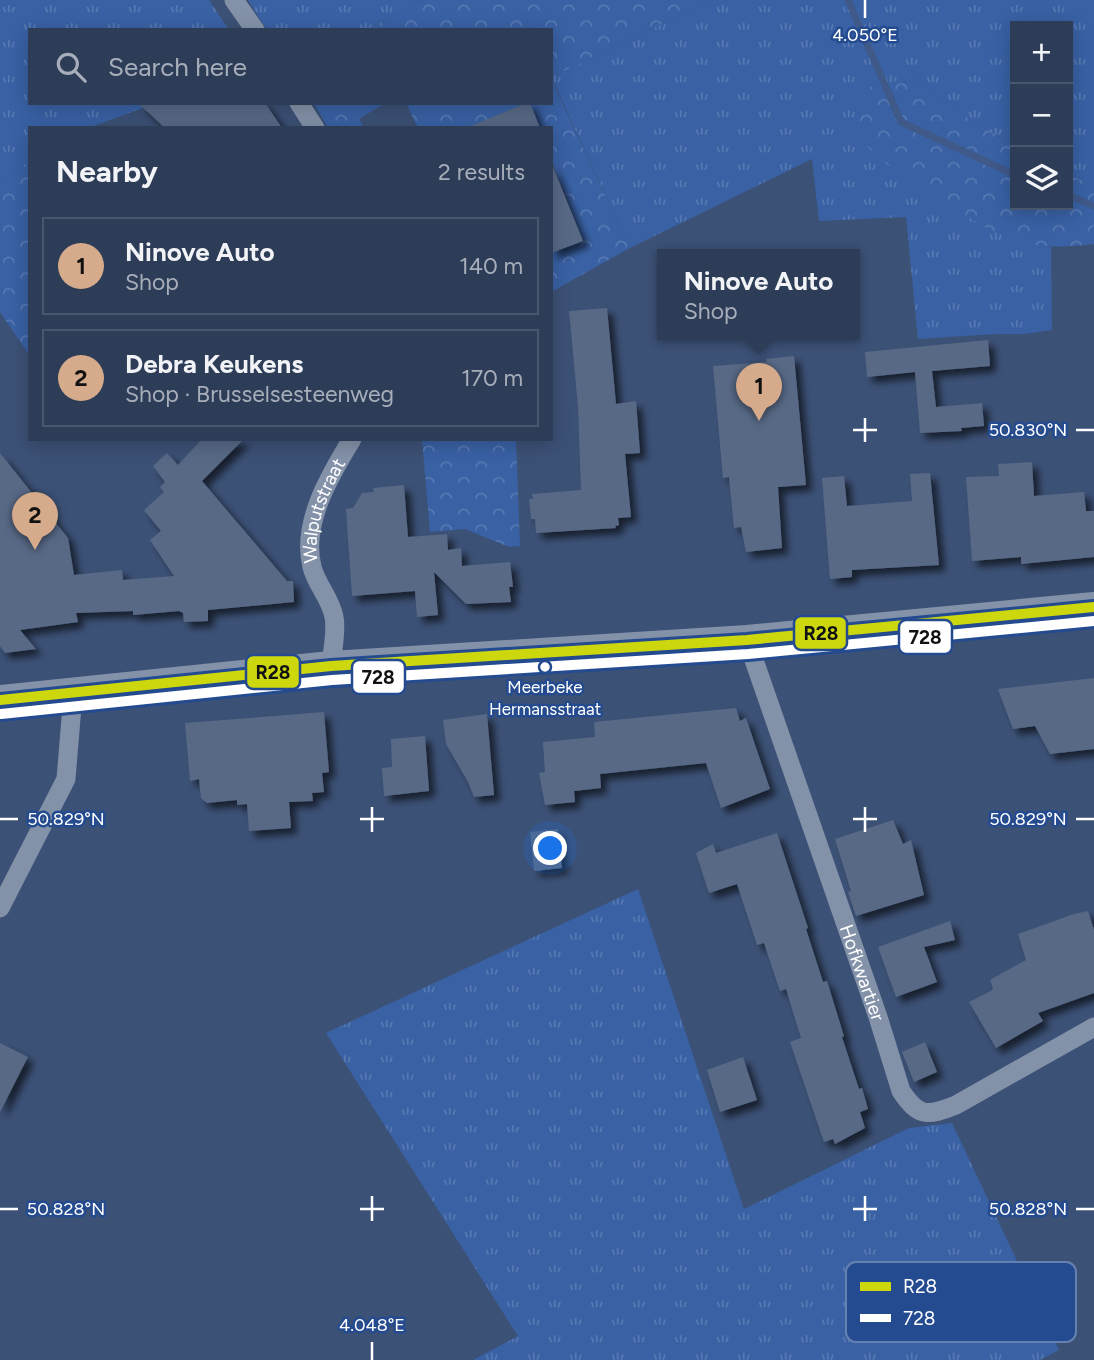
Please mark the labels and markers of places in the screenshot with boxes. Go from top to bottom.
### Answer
pin: 1 [736,363,782,421]
pin: 2 [12,492,58,550]
marker: Meerbeke Hermansstraat [538,660,552,674]
place label: Meerbeke Hermansstraat [489,677,601,719]

